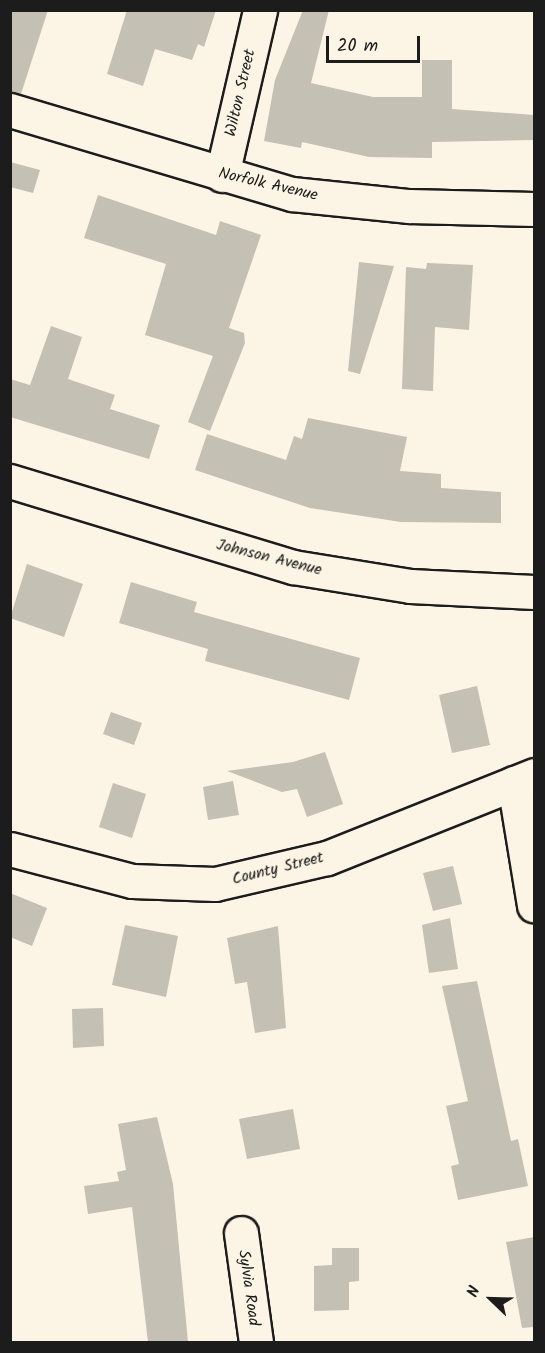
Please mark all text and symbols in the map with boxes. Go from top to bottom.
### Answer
scale bar [329,24,424,62]
text: 20 m [337,32,378,61]
street label: Wilton Street [222,47,260,139]
street label: Norfolk Avenue [216,164,320,206]
street label: Johnson Avenue [214,536,324,580]
street label: County Street [230,848,326,890]
street label: Sylvia Road [233,1249,263,1327]
north arrow [461,1269,521,1329]
text: N [460,1282,487,1301]

